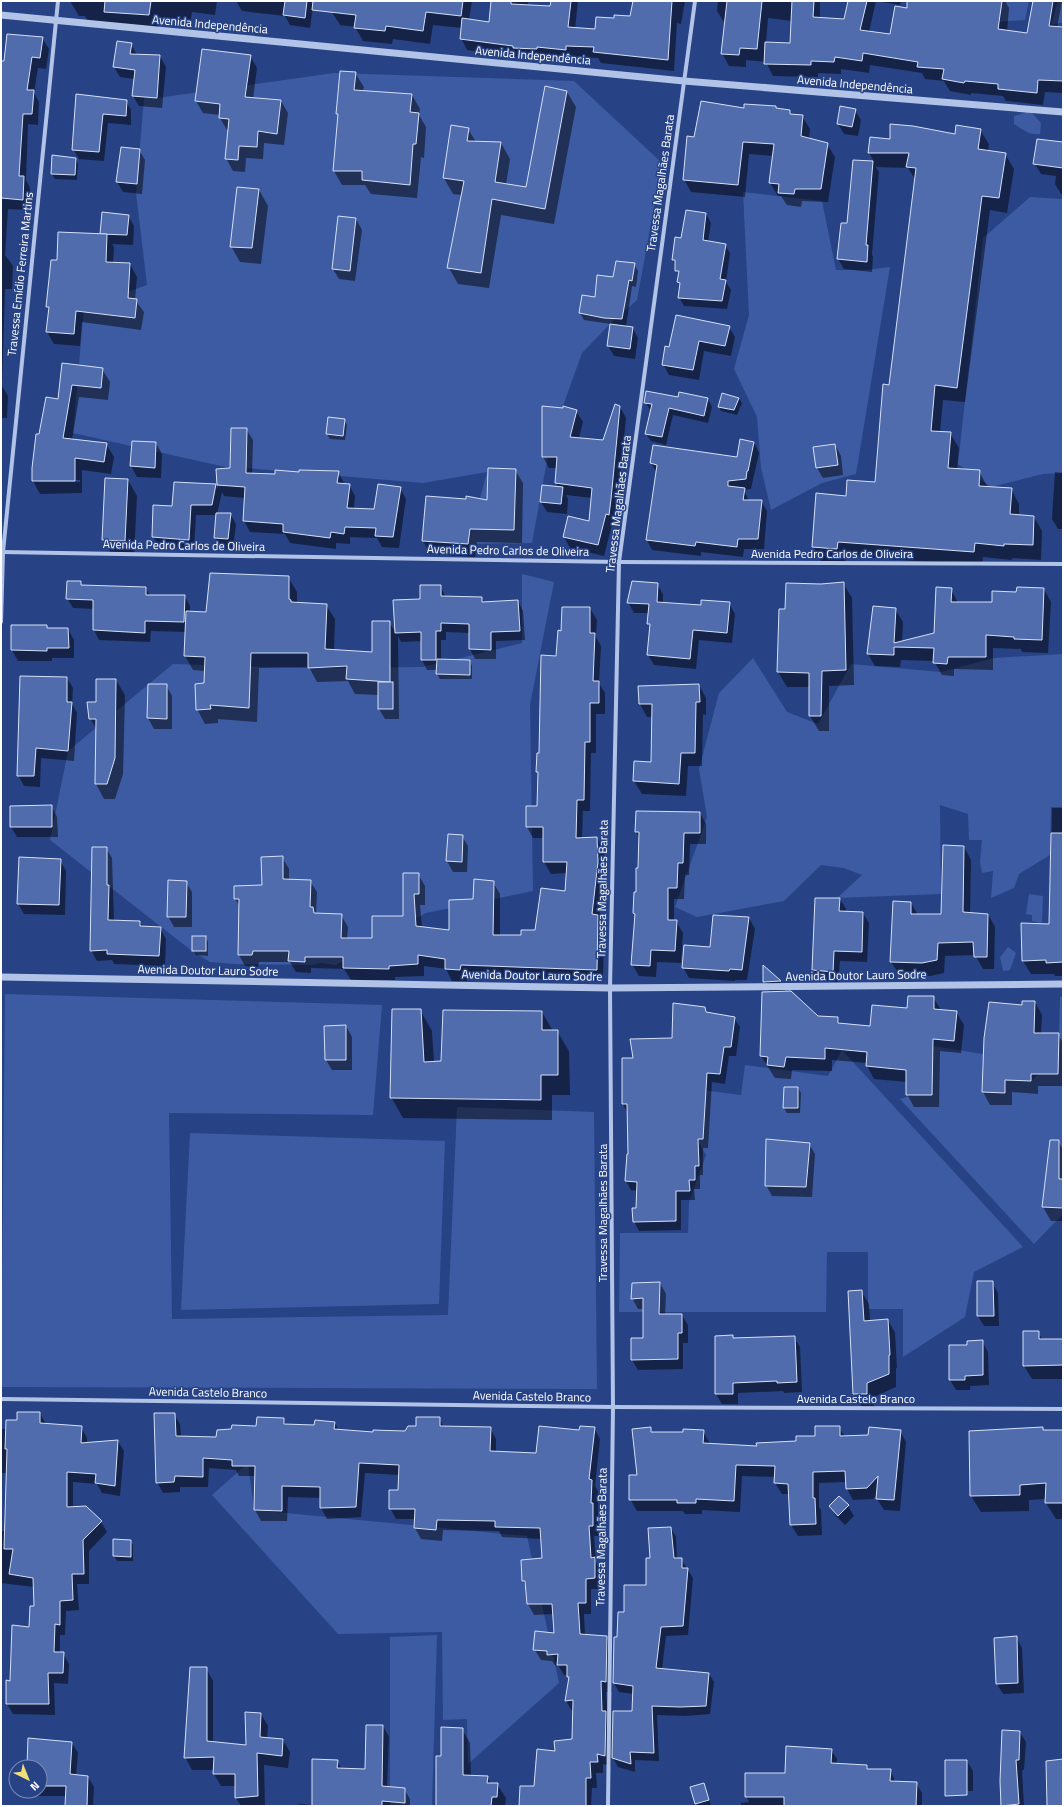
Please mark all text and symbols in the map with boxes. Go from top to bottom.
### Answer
street label: Avenida Independência [151,9,269,39]
street label: Avenida Independência [474,40,592,70]
street label: Avenida Independência [796,69,914,99]
street label: Travessa Magalhães Barata [641,113,679,253]
street label: Travessa Emídio Ferreira Martins [2,190,38,357]
street label: Travessa Magalhães Barata [600,434,636,574]
street label: Avenida Pedro Carlos de Oliveira [103,534,265,556]
street label: Avenida Pedro Carlos de Oliveira [427,539,589,561]
street label: Avenida Pedro Carlos de Oliveira [751,544,913,563]
street label: Travessa Magalhães Barata [591,820,613,958]
street label: Avenida Doutor Lauro Sodre [137,959,279,981]
street label: Avenida Doutor Lauro Sodre [461,964,603,986]
street label: Avenida Doutor Lauro Sodre [785,964,927,986]
street label: Travessa Magalhães Barata [593,1144,612,1282]
street label: Avenida Castelo Branco [149,1381,267,1403]
street label: Avenida Castelo Branco [473,1385,591,1407]
street label: Avenida Castelo Branco [797,1389,915,1408]
street label: Travessa Magalhães Barata [590,1468,612,1606]
north arrow [8,1759,48,1799]
text: N [27,1778,43,1795]

